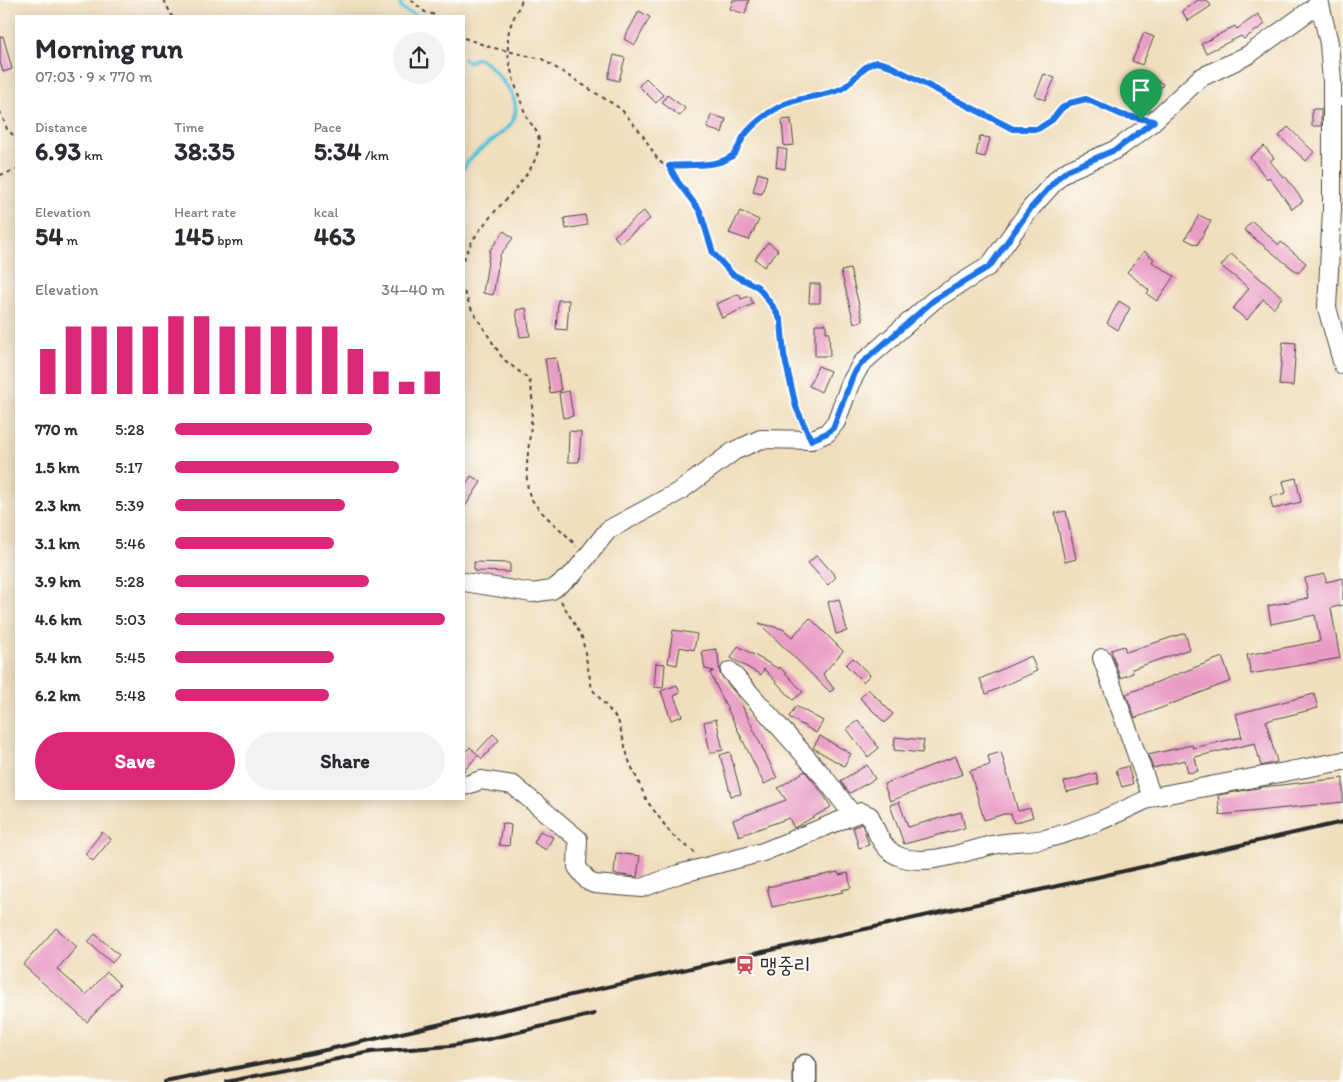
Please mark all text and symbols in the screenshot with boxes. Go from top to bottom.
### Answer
text: Morning run [35,31,183,65]
button: share [393,32,445,84]
text: 07:03 · 9 × 770 m [35,67,153,86]
pin [1120,69,1162,120]
icon: arrive [1127,76,1155,104]
text: Distance [35,119,87,136]
text: Time [174,119,204,136]
text: Pace [314,119,342,136]
text: 6.93 [35,136,81,166]
text: 38:35 [174,136,235,166]
text: 5:34 [314,136,362,166]
text: km [81,147,103,164]
text: /km [362,147,389,164]
text: Elevation [35,204,91,221]
text: Heart rate [174,204,236,221]
text: kcal [314,204,339,221]
text: 54 [35,221,63,251]
text: 145 [174,221,214,251]
text: 463 [314,221,356,251]
text: m [63,232,78,249]
text: bpm [214,232,243,249]
text: Elevation [35,280,99,299]
text: 34–40 m [381,280,445,299]
text: 770 m [35,420,78,439]
text: 5:28 [115,420,145,439]
text: 1.5 km [35,458,80,477]
text: 5:17 [115,458,143,477]
text: 2.3 km [35,496,81,515]
text: 5:39 [115,496,144,515]
text: 3.1 km [35,534,80,553]
text: 5:46 [115,534,145,553]
text: 3.9 km [35,572,81,591]
text: 5:28 [115,572,145,591]
text: 4.6 km [35,610,82,629]
text: 5:03 [115,610,146,629]
text: 5.4 km [35,648,82,667]
text: 5:45 [115,648,145,667]
text: 6.2 km [35,686,81,705]
text: 5:48 [115,686,146,705]
button: Save [35,732,235,790]
button: Share [245,732,445,790]
place label: 맹중리 [760,952,811,977]
station icon: 맹중리 [734,954,756,976]

